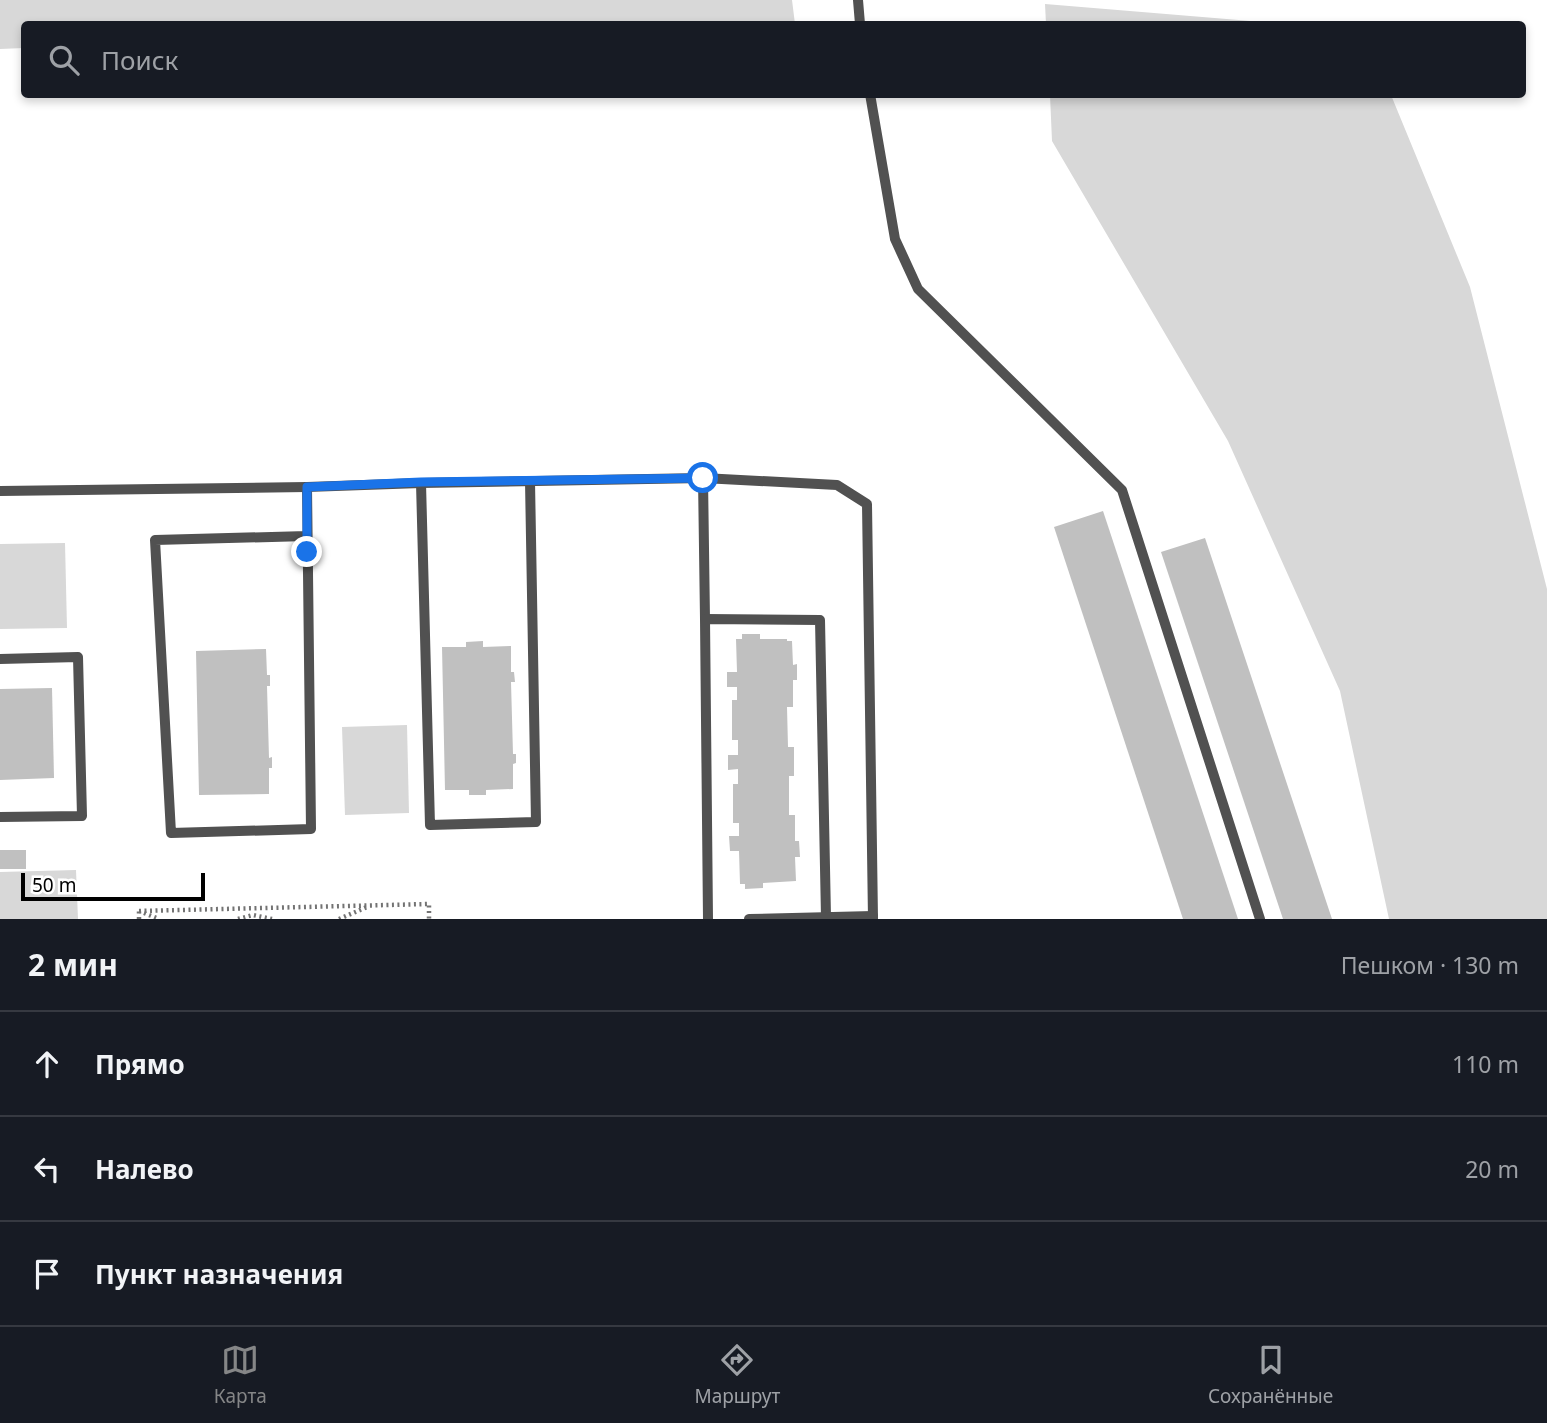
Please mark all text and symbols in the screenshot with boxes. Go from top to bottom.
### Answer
search box [21,21,1526,98]
icon: search [45,41,83,79]
text: Поиск [101,42,178,78]
route start [687,462,718,493]
route end [291,536,322,567]
scale bar [21,870,205,902]
text: 50 m [32,872,76,898]
text: 2 мин [28,944,118,985]
text: Пешком · 130 m [1341,949,1519,981]
icon: ahead [28,1045,66,1083]
text: Прямо [95,1046,185,1082]
text: 110 m [1452,1048,1519,1080]
icon: left [28,1150,66,1188]
text: Налево [95,1151,194,1187]
text: 20 m [1465,1153,1519,1185]
icon: arrive [28,1255,66,1293]
text: Пункт назначения [95,1256,343,1292]
tab: Карта [214,1341,267,1409]
tab: Маршрут [694,1341,780,1409]
tab: Сохранённые [1208,1341,1333,1409]

